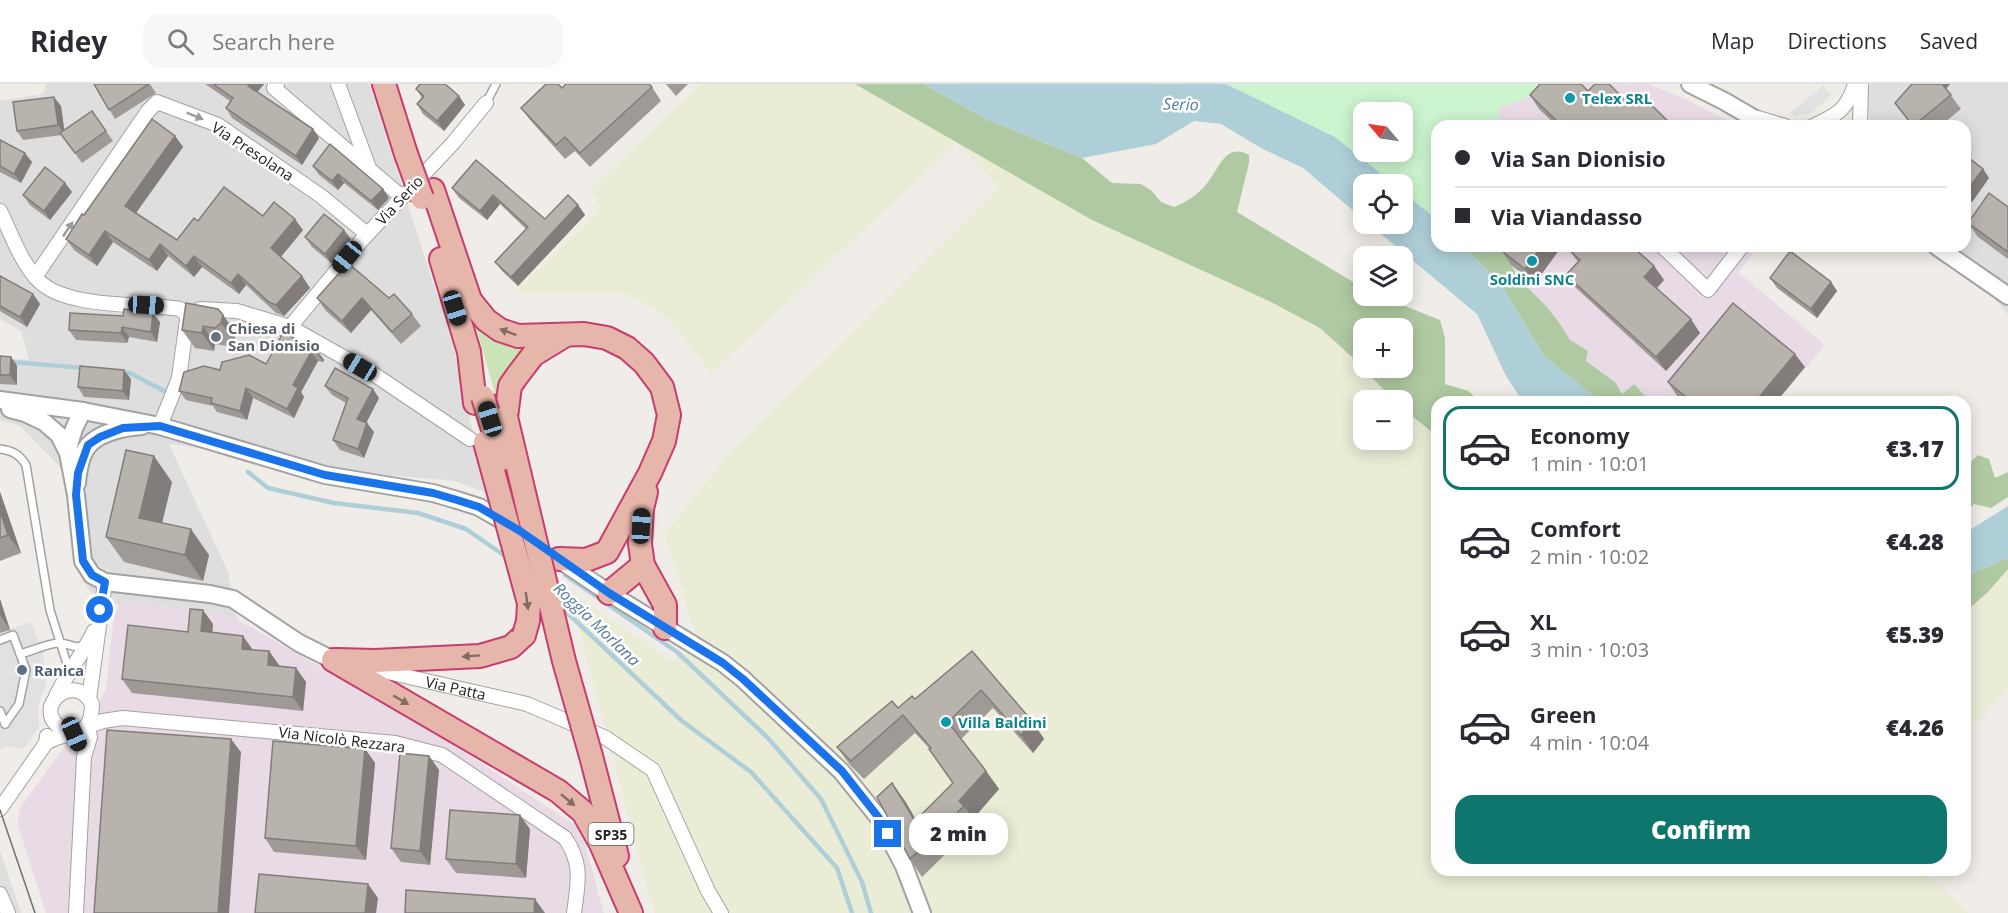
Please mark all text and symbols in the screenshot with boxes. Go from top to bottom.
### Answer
search box [143,14,563,68]
text: Ridey [30,22,107,60]
icon: search [164,25,197,58]
text: Search here [212,26,335,56]
text: Map [1711,27,1754,55]
text: Directions [1787,27,1887,55]
text: Saved [1920,27,1978,55]
place label: Telex SRL [1582,88,1652,108]
marker: Telex SRL [1563,91,1577,105]
water label: Serio [1163,92,1199,116]
north arrow [1353,102,1413,162]
map controls [1353,102,1413,450]
one-way arrow [186,111,204,121]
street label: Via Presolana [208,117,298,185]
text: Via San Dionisio [1491,143,1666,173]
street label: Via Serio [371,171,427,229]
button: locate [1353,174,1413,234]
text: Via Viandasso [1491,201,1642,231]
one-way arrow [63,221,74,237]
car [329,237,365,277]
button: layers [1353,246,1413,306]
marker: Soldini SNC [1525,254,1539,268]
place label: Soldini SNC [1490,269,1575,289]
car [441,288,469,328]
car [128,295,164,315]
place label: Chiesa di San Dionisio [228,318,320,355]
button: + [1353,318,1413,378]
one-way arrow [498,327,516,337]
marker: Chiesa di San Dionisio [209,330,223,344]
car [340,350,380,384]
button: − [1353,390,1413,450]
car [476,399,504,439]
text: Economy [1530,420,1629,450]
icon: car [1458,421,1512,475]
text: €3.17 [1886,433,1944,463]
text: 1 min · 10:01 [1530,450,1649,477]
car [631,508,651,544]
text: Comfort [1530,513,1621,543]
icon: car [1458,514,1512,568]
text: €4.28 [1886,526,1944,556]
text: 2 min · 10:02 [1530,543,1649,570]
water label: Roggia Morlana [549,577,645,671]
one-way arrow [523,592,532,611]
route start [86,596,113,623]
text: XL [1530,606,1557,636]
icon: car [1458,607,1512,661]
text: €5.39 [1886,619,1944,649]
text: 3 min · 10:03 [1530,636,1649,663]
one-way arrow [462,651,481,661]
place label: Ranica [34,660,84,680]
marker: Ranica [15,663,29,677]
street label: Via Patta [424,671,488,704]
one-way arrow [393,694,409,705]
text: Green [1530,699,1596,729]
icon: car [1458,700,1512,754]
place label: Villa Baldini [958,712,1047,732]
text: €4.26 [1886,712,1944,742]
car [58,714,90,754]
marker: Villa Baldini [939,715,953,729]
street label: Via Nicolò Rezzara [278,721,406,757]
text: 4 min · 10:04 [1530,729,1649,756]
one-way arrow [560,793,575,806]
button: Confirm [1455,795,1947,864]
callout: 2 min [909,813,1008,855]
route end [874,820,901,847]
text: 2 min [930,820,987,847]
road number: SP35 [588,823,634,845]

